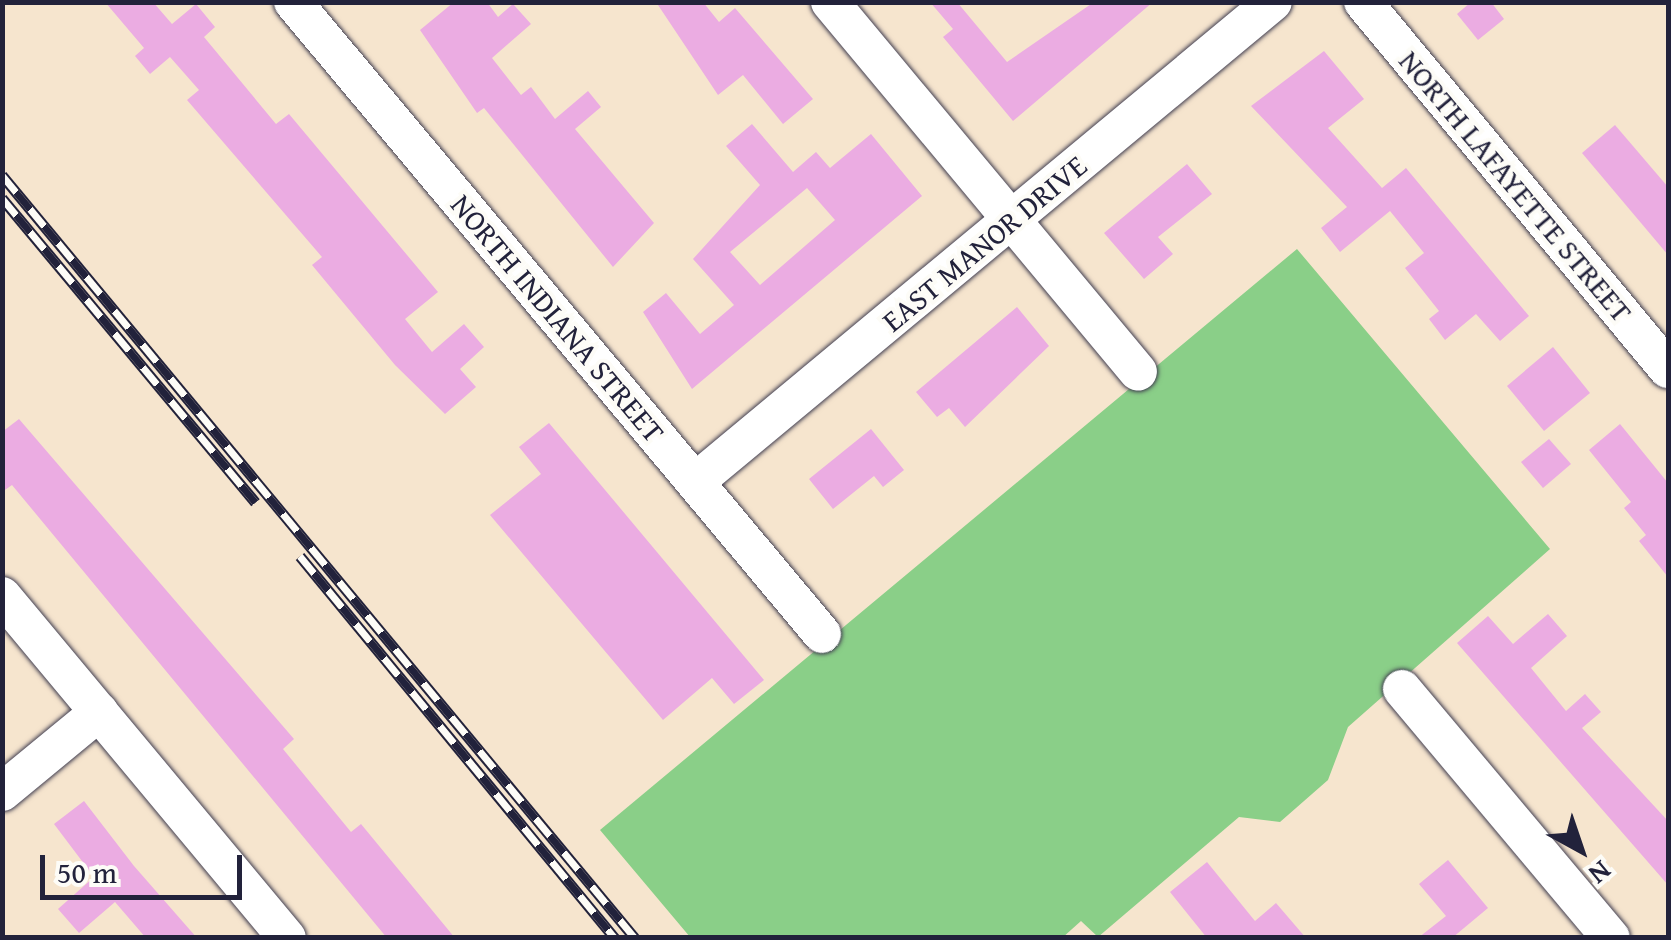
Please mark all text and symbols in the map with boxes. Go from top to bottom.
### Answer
street label: NORTH LAFAYETTE STREET [1392,43,1640,329]
street label: EAST MANOR DRIVE [875,147,1093,339]
street label: NORTH INDIANA STREET [444,187,672,449]
north arrow [1531,800,1631,900]
scale bar [45,835,248,897]
text: 50 m [57,850,117,894]
text: N [1580,852,1621,895]

